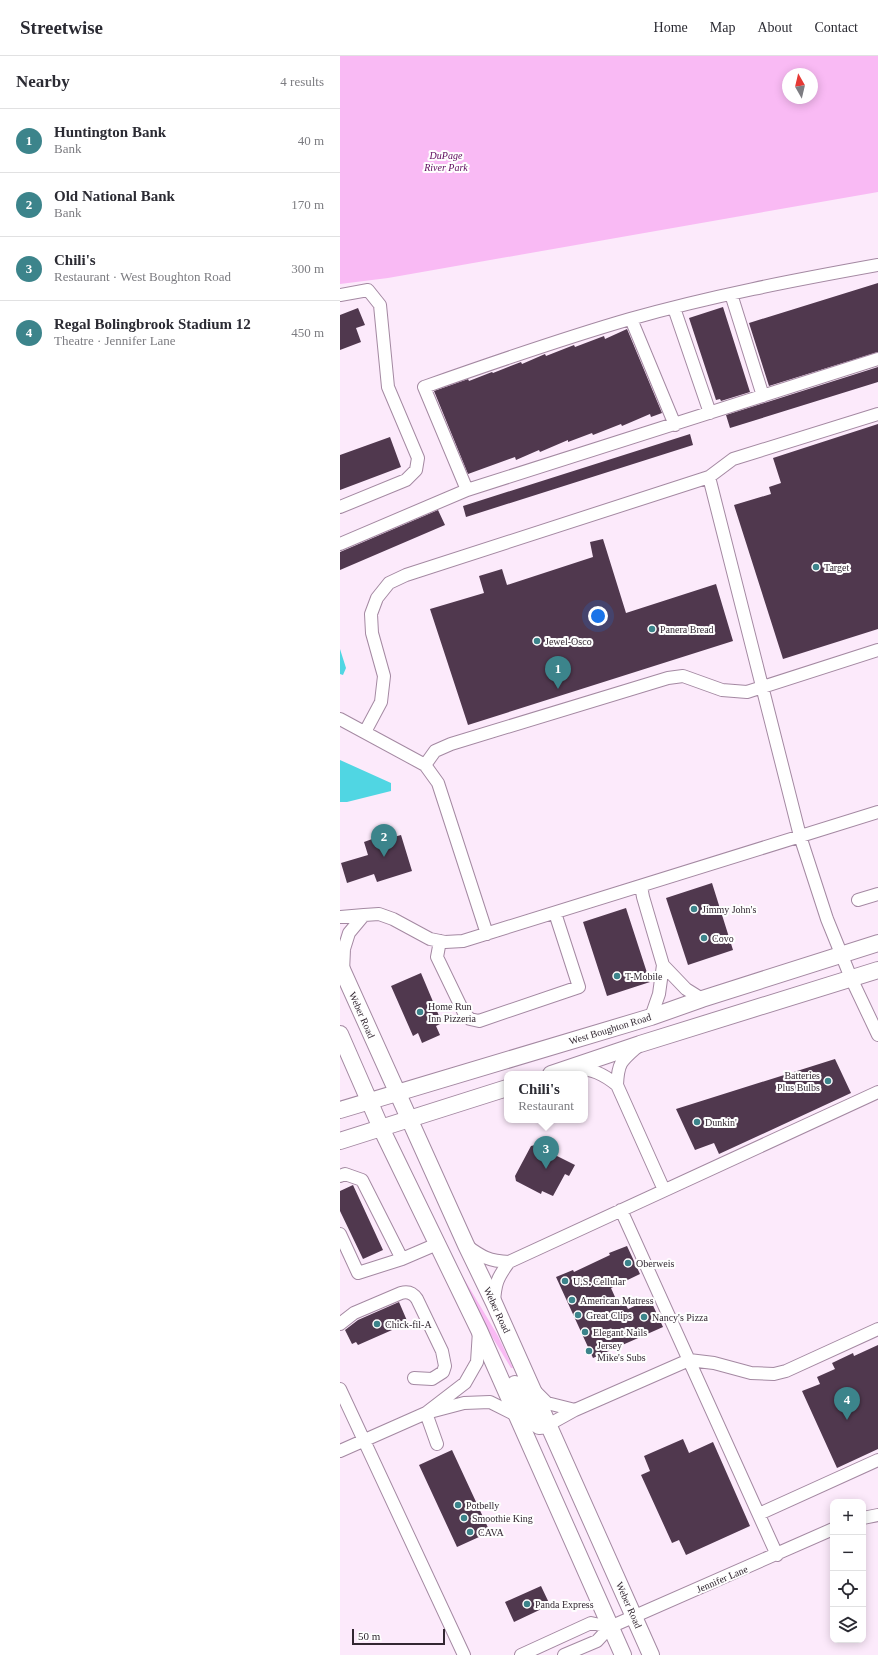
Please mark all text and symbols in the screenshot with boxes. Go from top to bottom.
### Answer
text: Streetwise [20,17,103,38]
text: Home [654,20,688,35]
text: Map [710,20,735,35]
text: About [757,20,792,35]
text: Contact [814,20,858,35]
north arrow [782,68,818,104]
text: Nearby [16,72,70,91]
text: 4 results [280,74,324,89]
text: Huntington Bank [54,124,166,140]
text: 1 [26,133,32,148]
text: 40 m [298,133,324,148]
text: Bank [54,141,81,156]
park label: DuPage River Park [423,150,468,173]
text: Old National Bank [54,188,175,204]
text: 2 [26,197,32,212]
text: 170 m [291,197,324,212]
text: Bank [54,205,81,220]
text: Chili's [54,252,96,268]
text: 3 [26,261,32,276]
text: 300 m [291,261,324,276]
text: Restaurant · West Boughton Road [54,269,231,284]
text: Regal Bolingbrook Stadium 12 [54,316,251,332]
text: 4 [26,325,32,340]
text: 450 m [291,325,324,340]
text: Theatre · Jennifer Lane [54,333,176,348]
marker: Target [811,562,821,572]
place label: Target [824,562,849,573]
your location [588,606,608,626]
marker: Panera Bread [647,624,657,634]
place label: Panera Bread [660,624,714,635]
marker: Jewel-Osco [532,636,542,646]
place label: Jewel-Osco [545,636,592,647]
pin: 1 [545,656,571,689]
pin: 2 [371,824,397,857]
marker: Jimmy John's [689,904,699,914]
place label: Jimmy John's [702,904,756,915]
marker: Covo [699,933,709,943]
place label: Covo [712,933,734,944]
marker: T-Mobile [612,971,622,981]
place label: T-Mobile [625,971,663,982]
street label: Weber Road [347,990,377,1040]
place label: Home Run Inn Pizzeria [428,1001,477,1024]
marker: Home Run Inn Pizzeria [415,1007,425,1017]
street label: West Boughton Road [568,1011,652,1047]
place label: Batteries Plus Bulbs [777,1070,820,1093]
popup [504,1071,588,1123]
marker: Batteries Plus Bulbs [823,1076,833,1086]
text: Chili's [518,1081,560,1097]
text: Restaurant [518,1098,574,1113]
marker: Dunkin' [692,1117,702,1127]
place label: Dunkin' [705,1117,737,1128]
pin: 3 [533,1136,559,1169]
marker: Oberweis [623,1258,633,1268]
place label: Oberweis [636,1258,674,1269]
marker: U.S. Cellular [560,1276,570,1286]
place label: U.S. Cellular [573,1276,626,1287]
street label: Weber Road [482,1285,512,1335]
marker: American Matress [567,1295,577,1305]
place label: American Matress [580,1295,654,1306]
marker: Great Clips [573,1310,583,1320]
place label: Great Clips [586,1310,632,1321]
marker: Nancy's Pizza [639,1312,649,1322]
place label: Nancy's Pizza [652,1312,709,1323]
marker: Chick-fil-A [372,1319,382,1329]
place label: Chick-fil-A [385,1319,432,1330]
marker: Elegant Nails [580,1327,590,1337]
place label: Elegant Nails [593,1327,647,1338]
place label: Jersey Mike's Subs [597,1340,646,1363]
marker: Jersey Mike's Subs [584,1346,594,1356]
pin: 4 [834,1387,860,1420]
map controls [830,1499,866,1643]
button: + [830,1499,866,1535]
marker: Potbelly [453,1500,463,1510]
place label: Potbelly [466,1500,499,1511]
marker: Smoothie King [459,1513,469,1523]
place label: Smoothie King [472,1513,533,1524]
marker: CAVA [465,1527,475,1537]
place label: CAVA [478,1527,505,1538]
button: − [830,1535,866,1571]
street label: Jennifer Lane [695,1563,750,1595]
button: locate [830,1571,866,1607]
street label: Weber Road [614,1580,644,1630]
marker: Panda Express [522,1599,532,1609]
place label: Panda Express [535,1599,594,1610]
button: layers [830,1607,866,1643]
scale bar [352,1627,445,1646]
text: 50 m [358,1630,380,1642]

